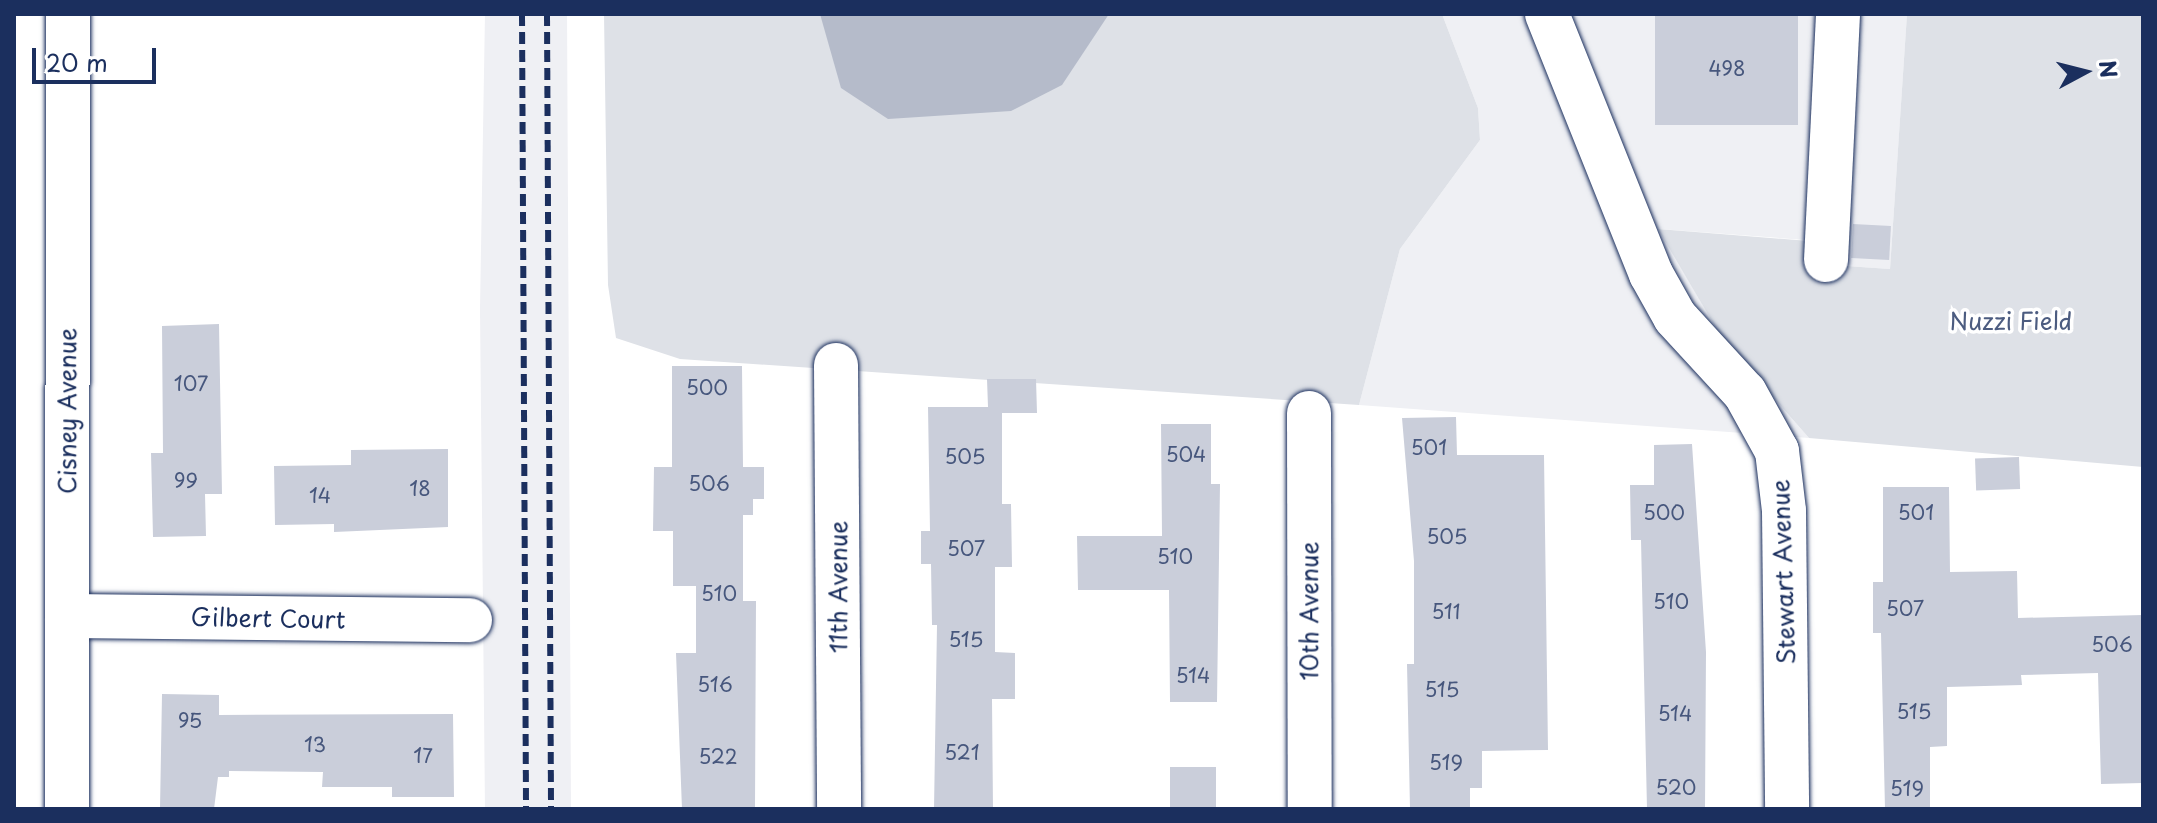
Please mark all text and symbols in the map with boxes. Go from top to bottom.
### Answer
scale bar [36,32,160,82]
north arrow [2045,32,2125,112]
text: 20 m [46,44,108,80]
house number: 498 [1708,56,1746,80]
text: N [2092,58,2127,80]
park label: Nuzzi Field [1949,307,2073,335]
street label: Cisney Avenue [53,327,81,495]
house number: 107 [174,371,208,395]
house number: 500 [686,375,728,399]
house number: 501 [1411,435,1447,459]
house number: 504 [1166,442,1206,466]
house number: 505 [945,444,985,468]
house number: 99 [174,468,198,492]
house number: 506 [688,471,730,495]
house number: 18 [409,476,431,500]
street label: Stewart Avenue [1765,480,1801,664]
house number: 14 [309,483,331,507]
house number: 500 [1643,500,1685,524]
house number: 501 [1898,500,1934,524]
street label: 11th Avenue [824,520,852,654]
house number: 505 [1427,524,1467,548]
house number: 507 [947,536,985,560]
street label: 10th Avenue [1295,541,1323,681]
house number: 510 [1157,544,1193,568]
house number: 510 [701,581,737,605]
house number: 510 [1653,589,1689,613]
house number: 507 [1886,596,1924,620]
house number: 511 [1431,599,1461,623]
street label: Gilbert Court [190,602,346,634]
house number: 515 [948,627,984,651]
house number: 506 [2091,632,2133,656]
house number: 514 [1176,663,1210,687]
house number: 516 [697,672,733,696]
house number: 515 [1424,677,1460,701]
house number: 515 [1896,699,1932,723]
house number: 514 [1658,701,1692,725]
house number: 95 [178,708,202,732]
house number: 13 [304,732,326,756]
house number: 521 [944,740,980,764]
house number: 17 [413,743,433,767]
house number: 522 [698,744,738,768]
house number: 519 [1429,750,1463,774]
house number: 520 [1656,775,1696,799]
house number: 519 [1890,776,1924,800]

